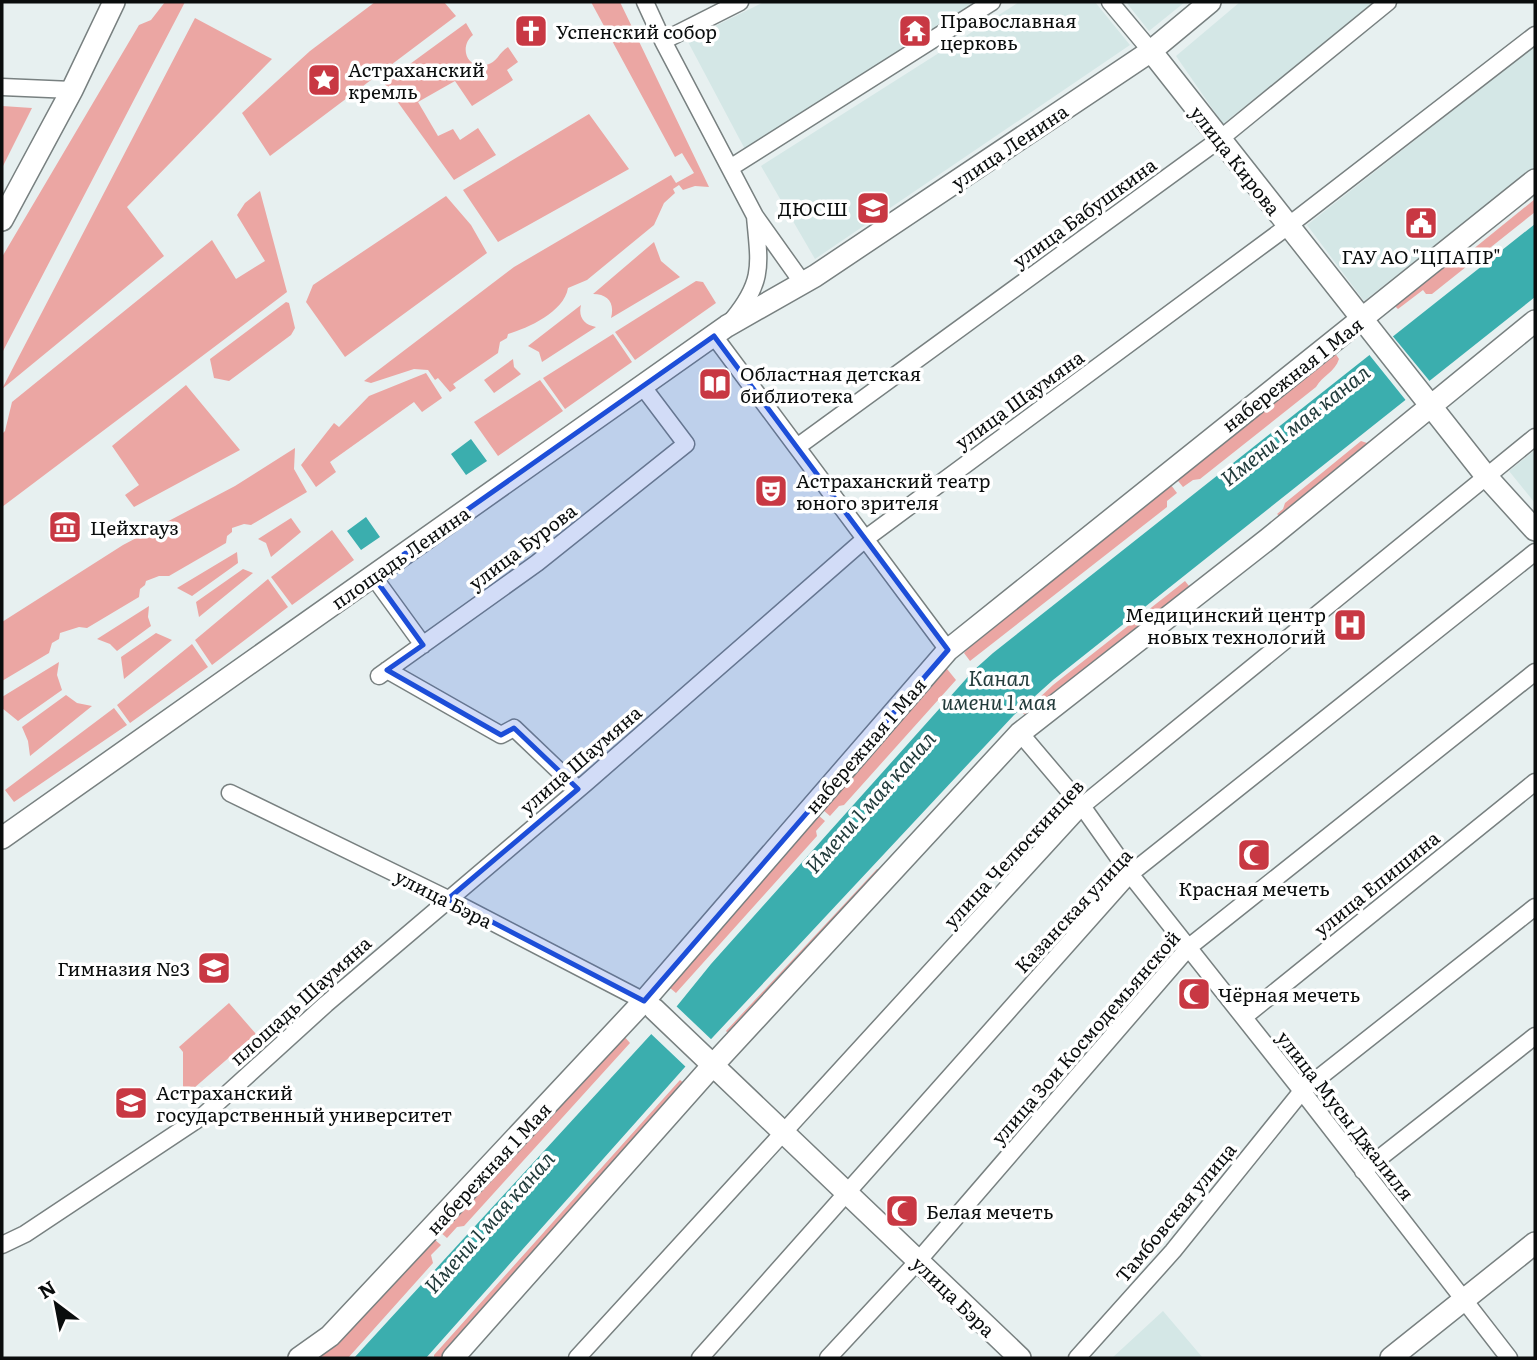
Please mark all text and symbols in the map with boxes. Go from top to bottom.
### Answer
place label: Православная церковь [940,6,1077,56]
church icon: Успенский собор [512,12,550,50]
temple icon: Православная церковь [896,12,934,50]
place label: Успенский собор [556,17,717,45]
place label: Астраханский кремль [348,55,485,105]
place icon: Астраханский кремль [305,61,343,99]
street label: улица Ленина [945,96,1074,195]
street label: улица Кирова [1184,99,1288,221]
street label: улица Бабушкина [1006,150,1162,274]
school or university icon: ДЮСШ [854,189,892,227]
place label: ДЮСШ [778,194,848,222]
public building icon: ГАУ АО "ЦПАПР" [1402,204,1440,242]
place label: ГАУ АО "ЦПАПР" [1341,242,1501,270]
street label: набережная 1 Мая [1216,310,1368,438]
street label: улица Шаумяна [949,342,1090,455]
water label: Имени 1 мая канал [1213,356,1376,492]
place label: Областная детская библиотека [740,359,921,409]
library icon: Областная детская библиотека [696,365,734,403]
place label: Астраханский театр юного зрителя [796,466,990,516]
theatre icon: Астраханский театр юного зрителя [752,472,790,510]
street label: улица Бурова [462,496,583,596]
street label: площадь Ленина [325,498,476,615]
museum icon: Цейхгауз [46,508,84,546]
place label: Цейхгауз [90,513,179,541]
place label: Медицинский центр новых технологий [1125,600,1326,650]
hospital icon: Медицинский центр новых технологий [1331,606,1369,644]
water label: Канал имени 1 мая [941,661,1057,716]
street label: набережная 1 Мая [798,671,932,819]
street label: улица Шаумяна [513,698,648,820]
water label: Имени 1 мая канал [797,723,942,879]
street label: улица Челюскинцев [936,772,1090,934]
street label: улица Епишина [1307,823,1445,943]
mosque icon: Красная мечеть [1235,836,1273,874]
street label: Казанская улица [1008,841,1139,979]
street label: улица Бэра [390,861,498,935]
place label: Красная мечеть [1178,874,1330,902]
street label: улица Зои Космодемьянской [984,924,1186,1150]
street label: площадь Шаумяна [223,928,377,1071]
school or university icon: Гимназия №3 [195,949,233,987]
place label: Гимназия №3 [57,954,190,982]
mosque icon: Чёрная мечеть [1175,975,1213,1013]
place label: Чёрная мечеть [1218,980,1360,1008]
street label: улица Мусы Джалиля [1271,1024,1421,1206]
place label: Астраханский государственный университет [156,1078,452,1128]
school or university icon: Астраханский государственный университет [112,1084,150,1122]
street label: набережная 1 Мая [419,1096,557,1240]
street label: Тамбовская улица [1108,1135,1242,1288]
water label: Имени 1 мая канал [416,1143,561,1299]
mosque icon: Белая мечеть [883,1192,921,1230]
place label: Белая мечеть [926,1197,1053,1225]
street label: улица Бэра [906,1249,1002,1343]
north arrow [21,1269,91,1339]
text: N [32,1273,61,1305]

